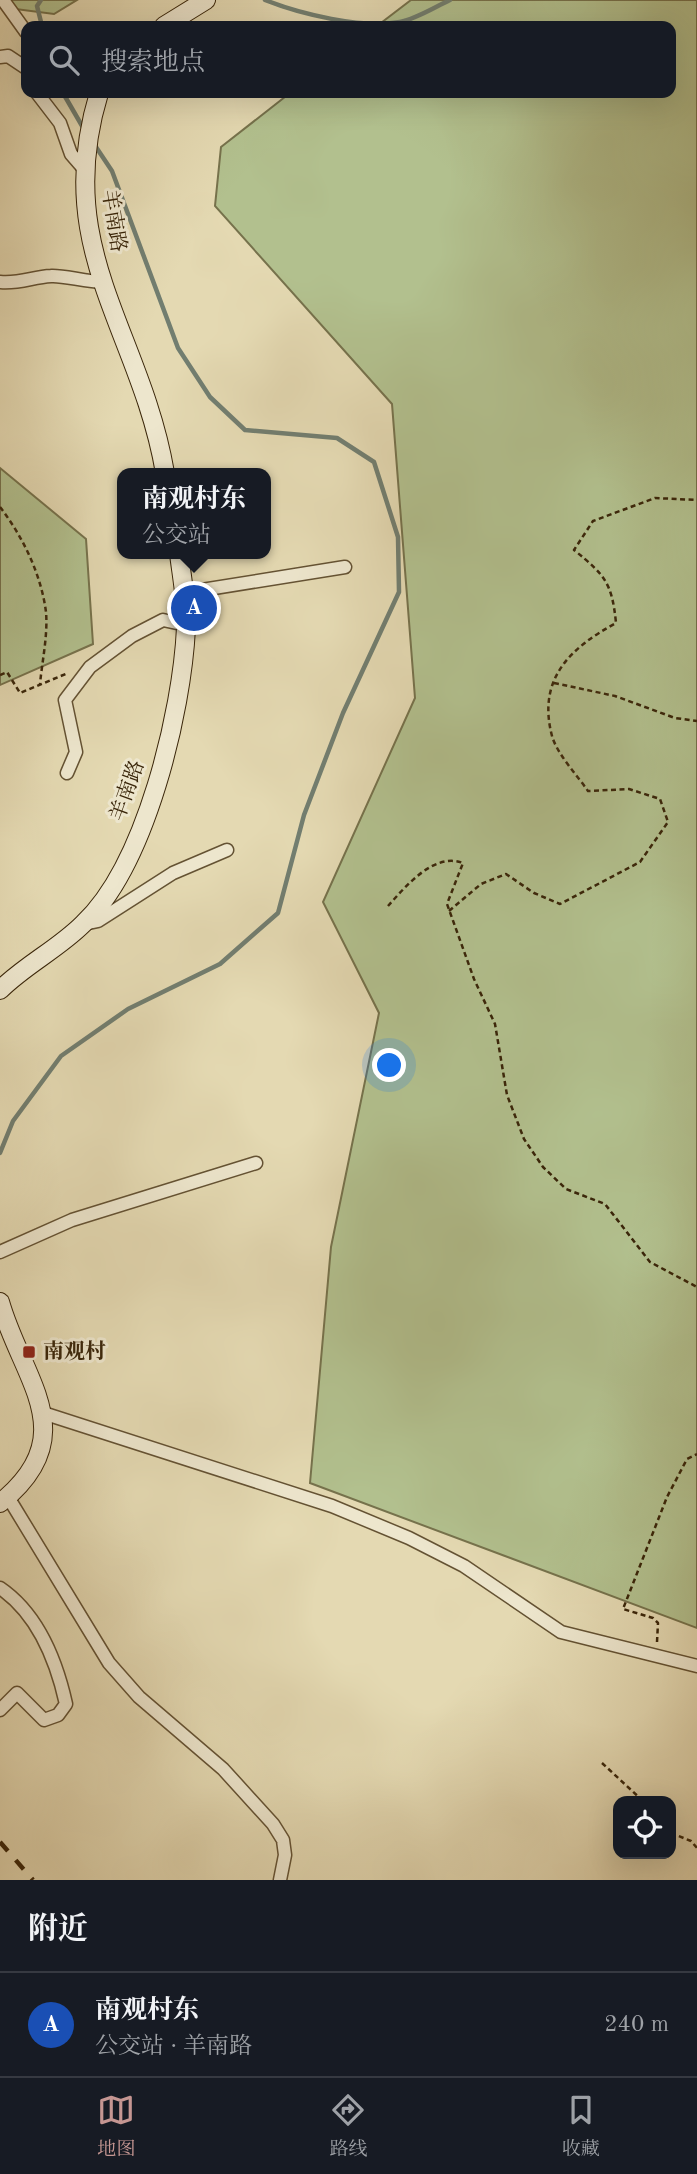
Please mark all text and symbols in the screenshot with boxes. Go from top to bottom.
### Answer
search box [21,21,676,98]
icon: search [45,41,83,79]
text: 搜索地点 [101,50,205,76]
street label: 羊南路 [98,188,130,254]
popup [117,468,271,559]
text: 南观村东 [142,487,246,513]
text: 公交站 [142,524,211,547]
pin: A [171,582,217,634]
street label: 羊南路 [105,757,149,824]
your location [372,1048,406,1082]
place label: 南观村 [43,1340,106,1363]
marker: 南观村 [21,1344,37,1360]
map controls [613,1796,676,1859]
button: locate [613,1796,676,1859]
text: 附近 [28,1915,88,1945]
text: 南观村东 [95,1998,199,2024]
text: A [42,2013,60,2036]
text: 240 m [604,2013,669,2036]
text: 公交站 · 羊南路 [95,2035,252,2058]
tab: 地图 [97,2091,135,2162]
tab: 路线 [329,2091,368,2162]
tab: 收藏 [562,2091,600,2162]

